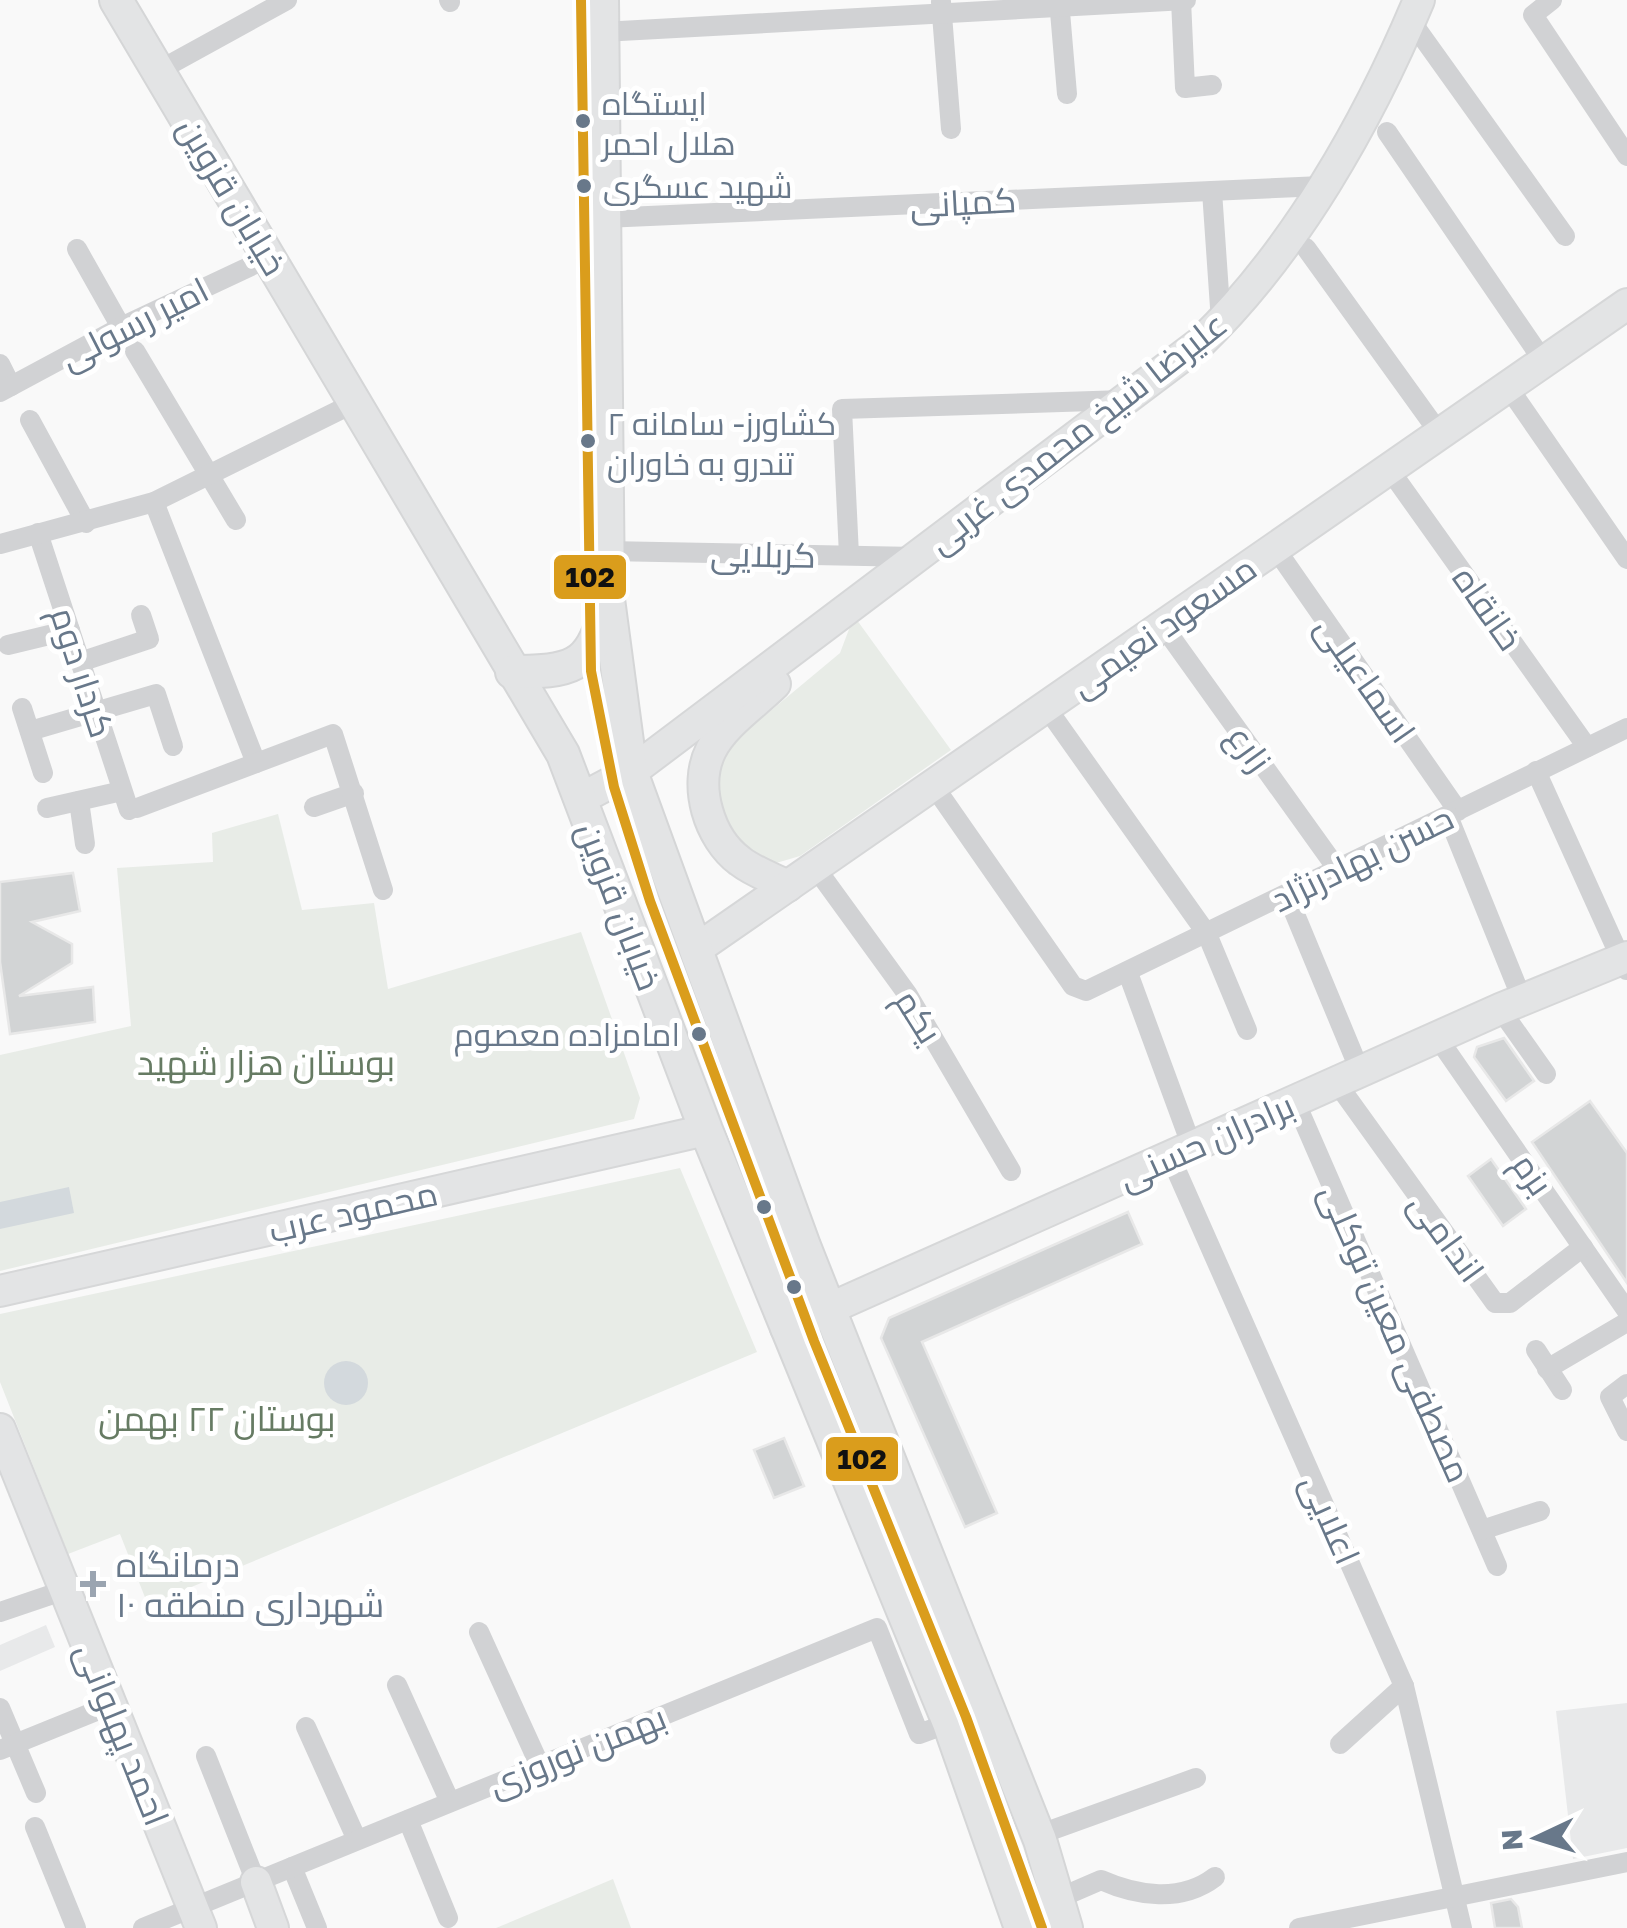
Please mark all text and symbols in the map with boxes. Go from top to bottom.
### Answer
place label: ایستگاه هلال احمر [600,84,736,163]
street label: خیابان قزوین [169,110,296,283]
marker: ایستگاه هلال احمر [573,111,593,131]
place label: شهید عسگری [603,167,793,206]
marker: شهید عسگری [574,176,594,196]
street label: کمپانی [909,178,1017,228]
street label: امیر رسولی [53,268,215,379]
street label: علیرضا شیخ محمدی غربی [919,302,1237,564]
place label: کشاورز- سامانه ۲ تندرو به خاوران [607,404,836,483]
marker: کشاورز- سامانه ۲ تندرو به خاوران [578,431,598,451]
street label: کربلایی [710,532,816,577]
street label: مسعود نعیمی [1062,547,1265,706]
line badge: 102 [552,553,628,601]
street label: خانقاه [1444,558,1532,658]
text: 102 [565,560,615,593]
street label: کردار دوم [38,602,124,744]
street label: اسماعیلی [1306,608,1425,751]
street label: زارع [1217,717,1281,781]
street label: حسن بهادرنژاد [1264,796,1460,921]
street label: خیابان قزوین [568,816,671,996]
street label: یکم [883,981,952,1053]
place label: امامزاده معصوم [454,1015,680,1057]
marker: امامزاده معصوم [689,1024,709,1044]
park label: بوستان هزار شهید [137,1041,395,1084]
street label: برادران حسنی [1112,1084,1301,1199]
street label: بزم [1501,1145,1562,1205]
street label: محمود عرب [264,1171,442,1251]
street label: مصطفی معین توکلی [1310,1177,1481,1489]
street label: اندامی [1400,1184,1493,1291]
unlabelled marker [754,1197,774,1217]
unlabelled marker [784,1277,804,1297]
park label: بوستان ۲۲ بهمن [98,1397,336,1440]
line badge: 102 [824,1435,900,1483]
text: 102 [837,1442,887,1475]
street label: اعلایی [1292,1468,1369,1571]
place label: درمانگاه شهرداری منطقه ۱۰ [116,1543,384,1626]
marker: درمانگاه شهرداری منطقه ۱۰ [80,1571,106,1597]
street label: احمد پهلوانی [65,1637,179,1832]
street label: بهمن نوروزی [482,1695,672,1806]
north arrow [1487,1788,1587,1888]
text: N [1494,1828,1529,1852]

